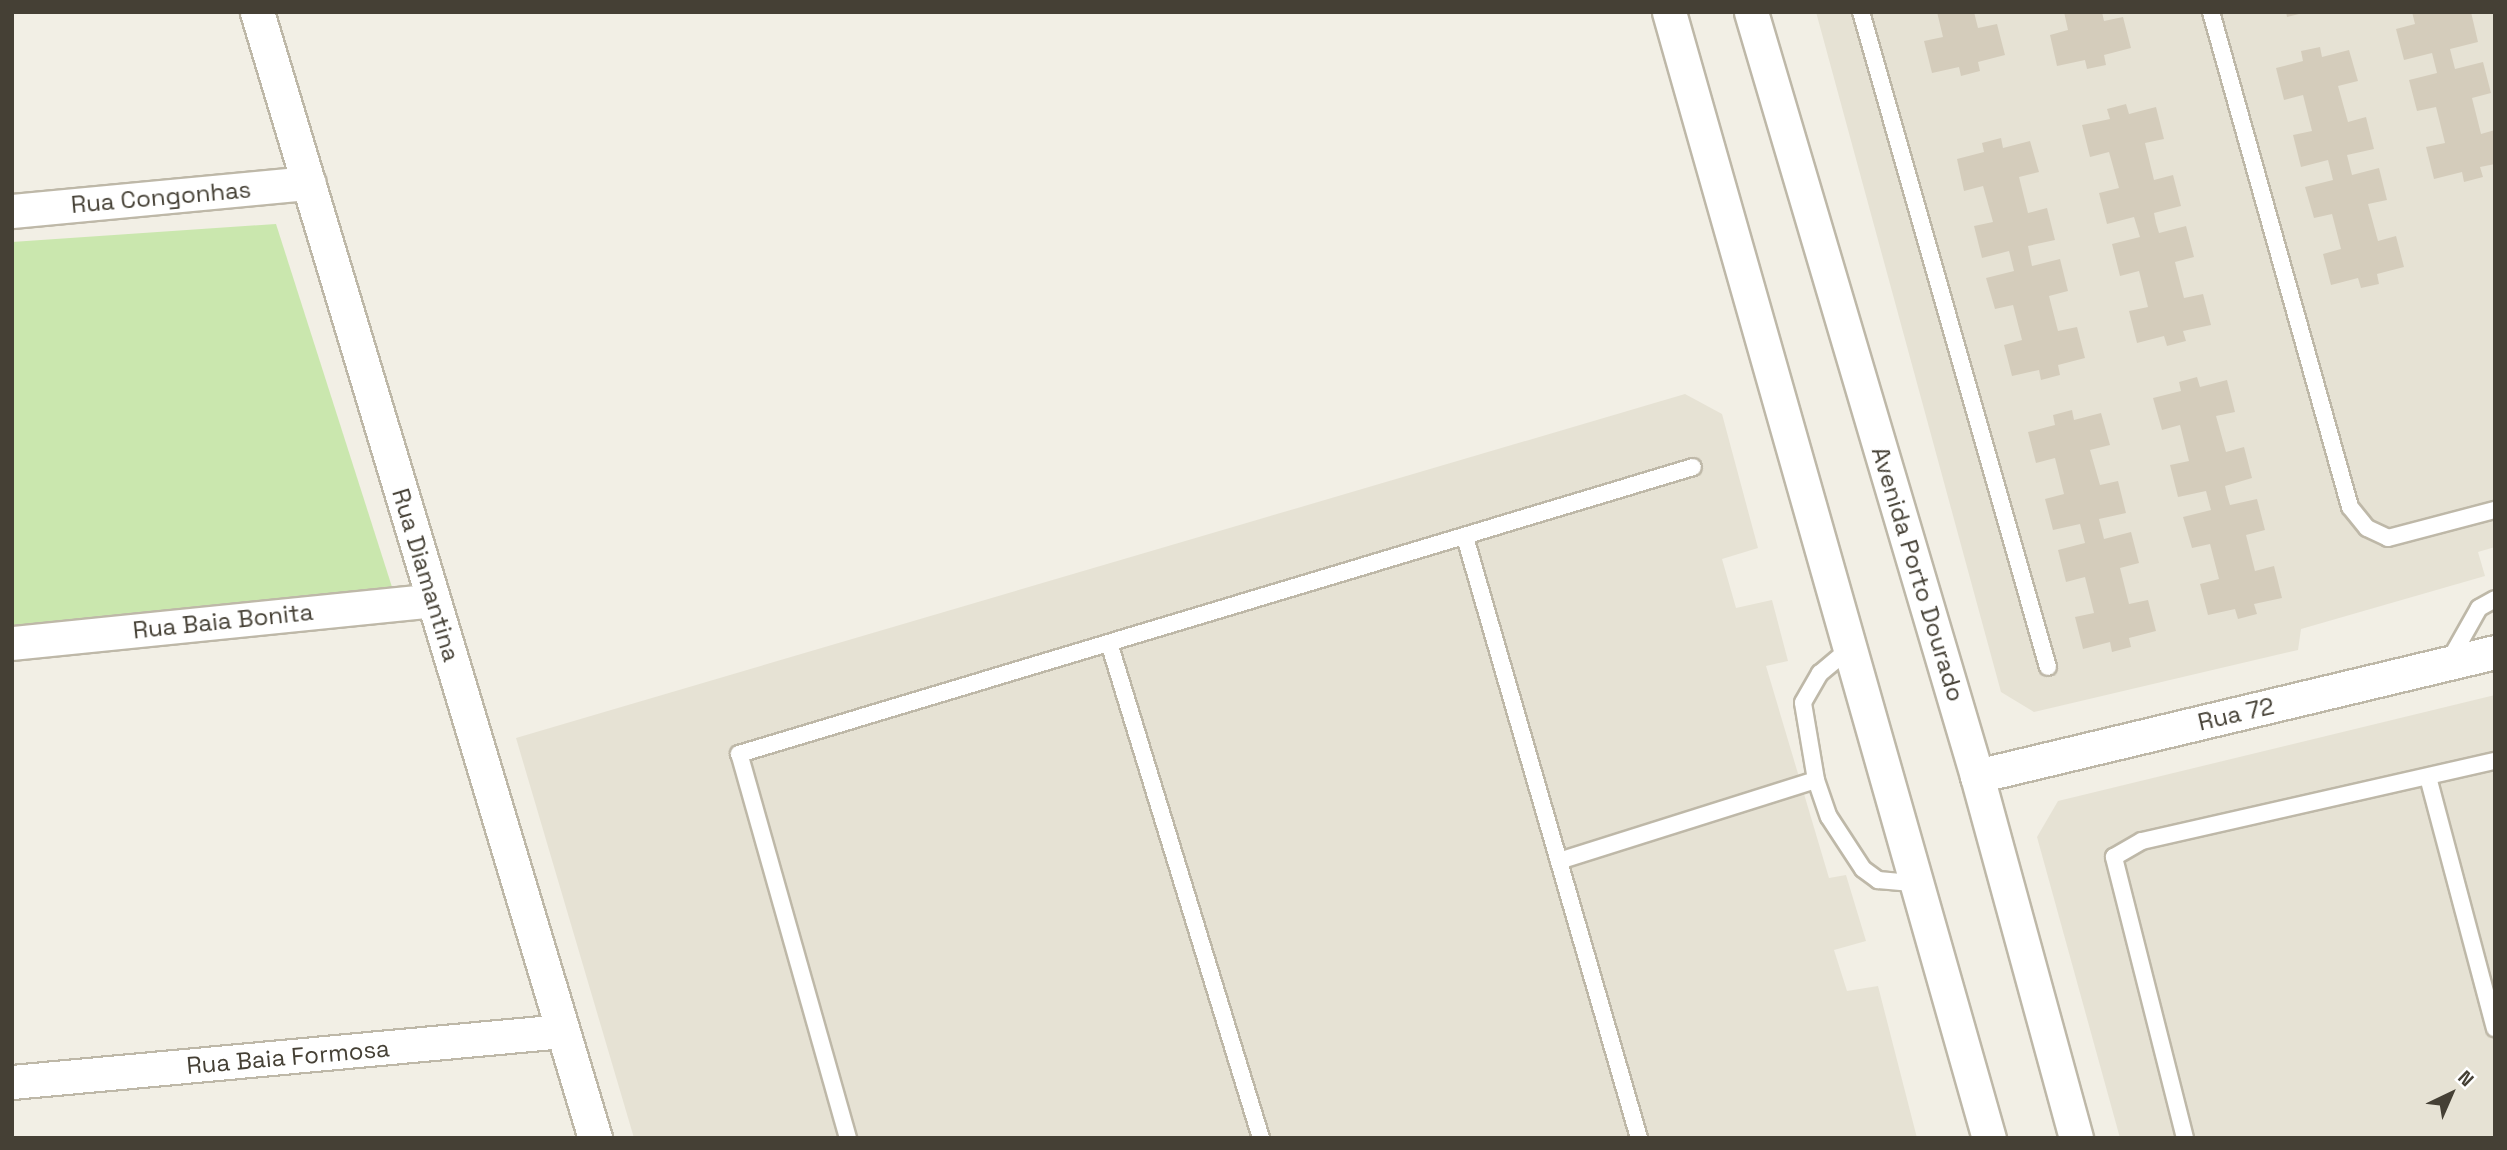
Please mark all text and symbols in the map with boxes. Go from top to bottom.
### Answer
street label: Rua Congonhas [70,175,252,219]
street label: Avenida Porto Dourado [1866,443,1970,705]
street label: Rua Diamantina [386,485,466,665]
street label: Rua Baia Bonita [131,597,315,645]
street label: Rua 72 [2195,691,2277,737]
street label: Rua Baia Formosa [185,1034,391,1080]
north arrow [2416,1059,2486,1129]
text: N [2453,1065,2479,1092]

